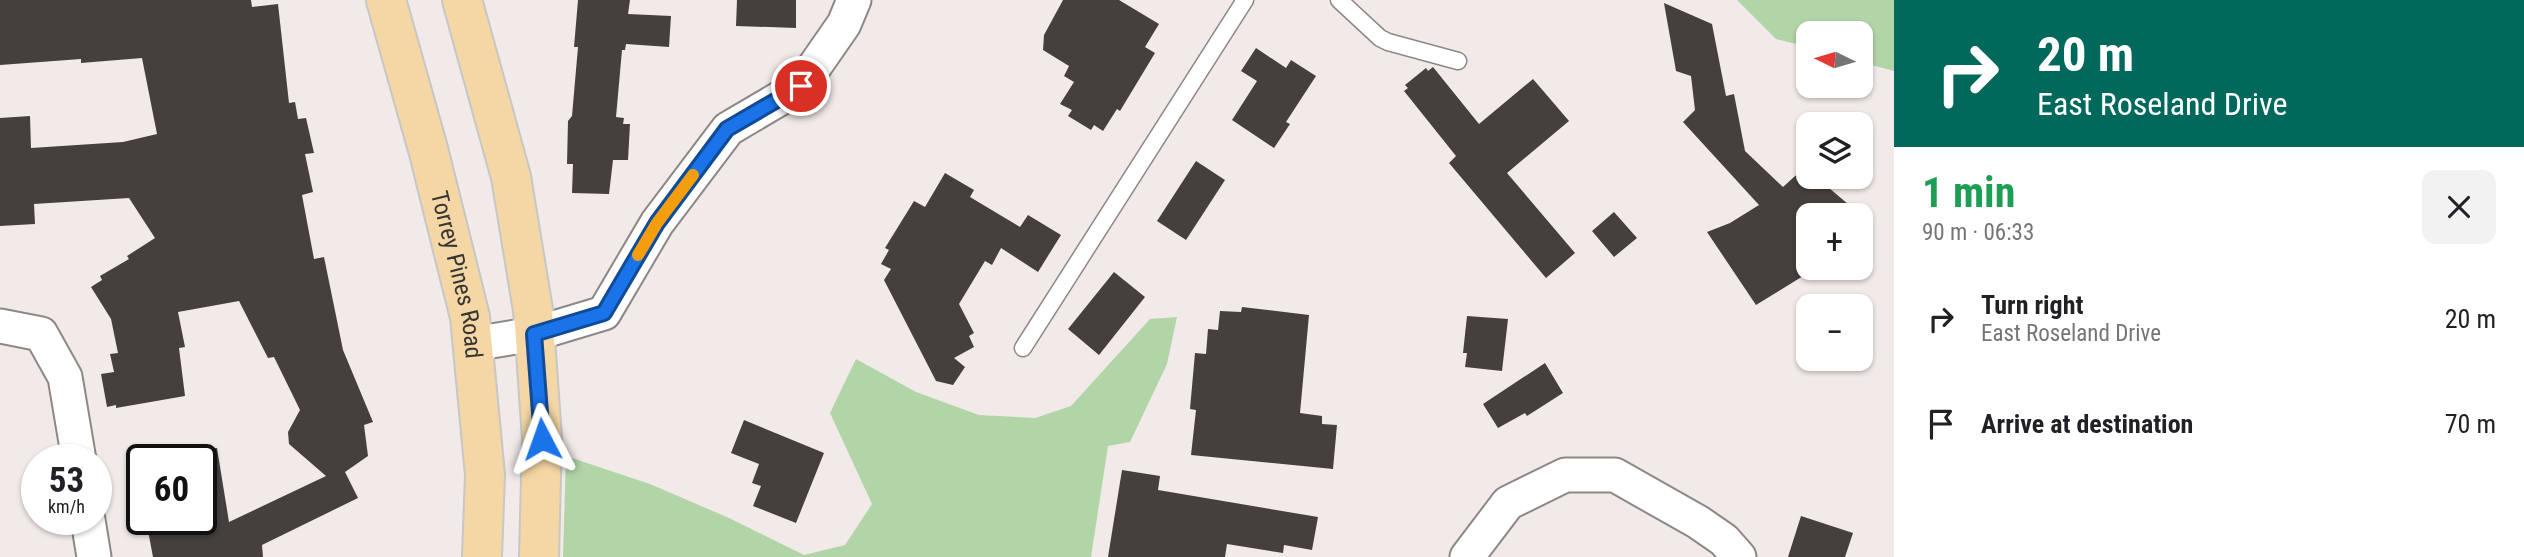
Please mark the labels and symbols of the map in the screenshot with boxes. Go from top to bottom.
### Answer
north arrow [1796,21,1872,98]
pin [771,56,831,116]
street label: Torrey Pines Road [425,188,488,360]
position arrow [505,402,579,476]
speed limit sign: 60 [126,444,217,535]

